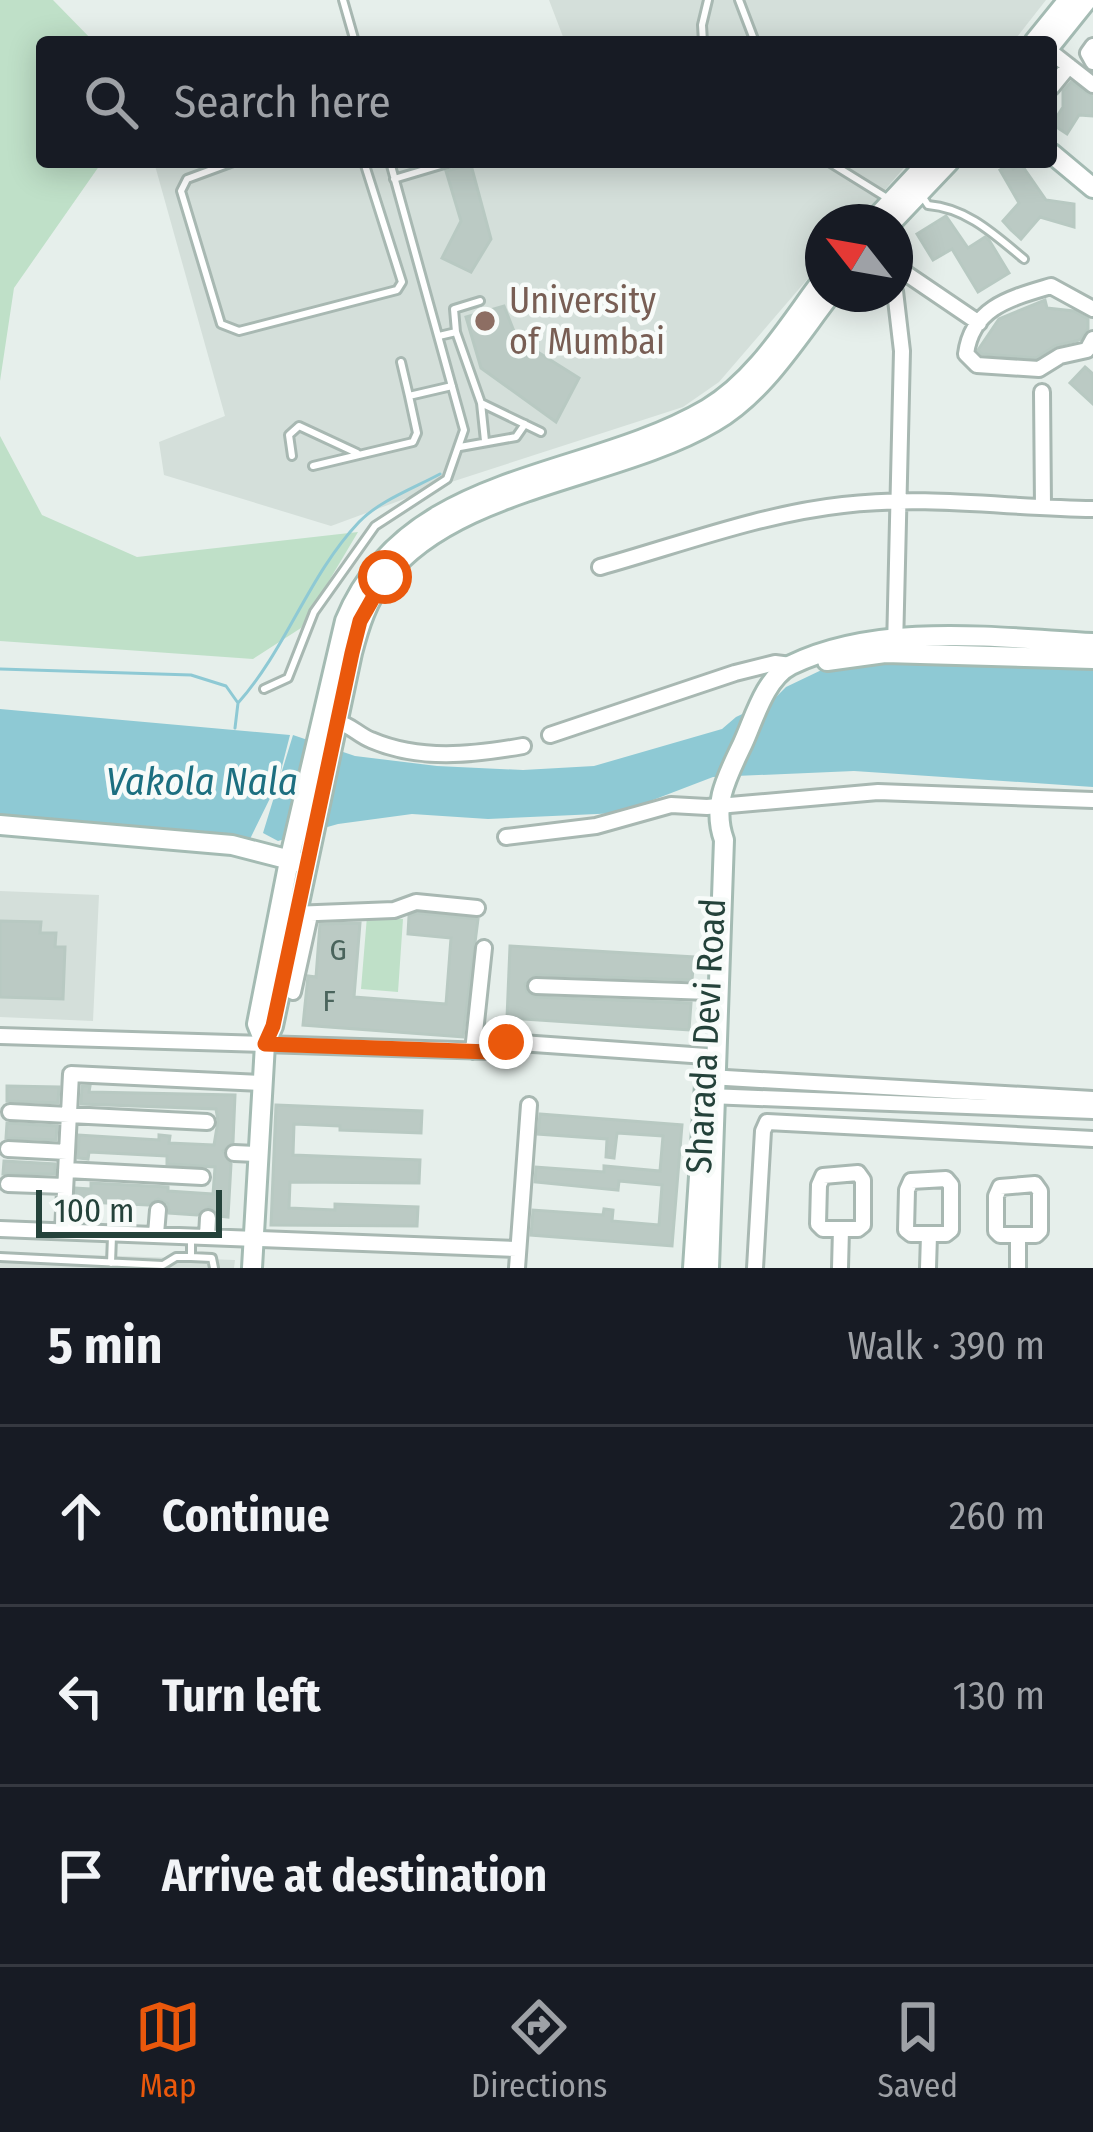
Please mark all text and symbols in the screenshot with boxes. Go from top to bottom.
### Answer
search box [36,36,1057,168]
icon: search [78,69,144,135]
text: Search here [174,75,391,129]
north arrow [805,204,913,312]
place label: University of Mumbai [509,279,665,364]
marker: University of Mumbai [472,308,498,334]
route start [358,550,412,604]
water label: Vakola Nala [106,759,298,805]
street label: Sharada Devi Road [677,897,735,1175]
house number: G [329,932,347,968]
house number: F [322,983,336,1019]
route end [479,1015,533,1069]
scale bar [36,1184,222,1237]
text: 100 m [54,1191,134,1231]
text: 5 min [48,1315,163,1377]
text: Walk · 390 m [848,1323,1045,1369]
icon: ahead [48,1483,114,1549]
text: Continue [162,1489,330,1543]
text: 260 m [949,1493,1045,1539]
icon: left [48,1663,114,1729]
text: Turn left [162,1669,321,1723]
text: 130 m [953,1673,1045,1719]
icon: arrive [48,1843,114,1909]
text: Arrive at destination [162,1849,547,1903]
tab: Map [135,1994,201,2106]
tab: Directions [471,1994,607,2106]
tab: Saved [877,1994,958,2106]

